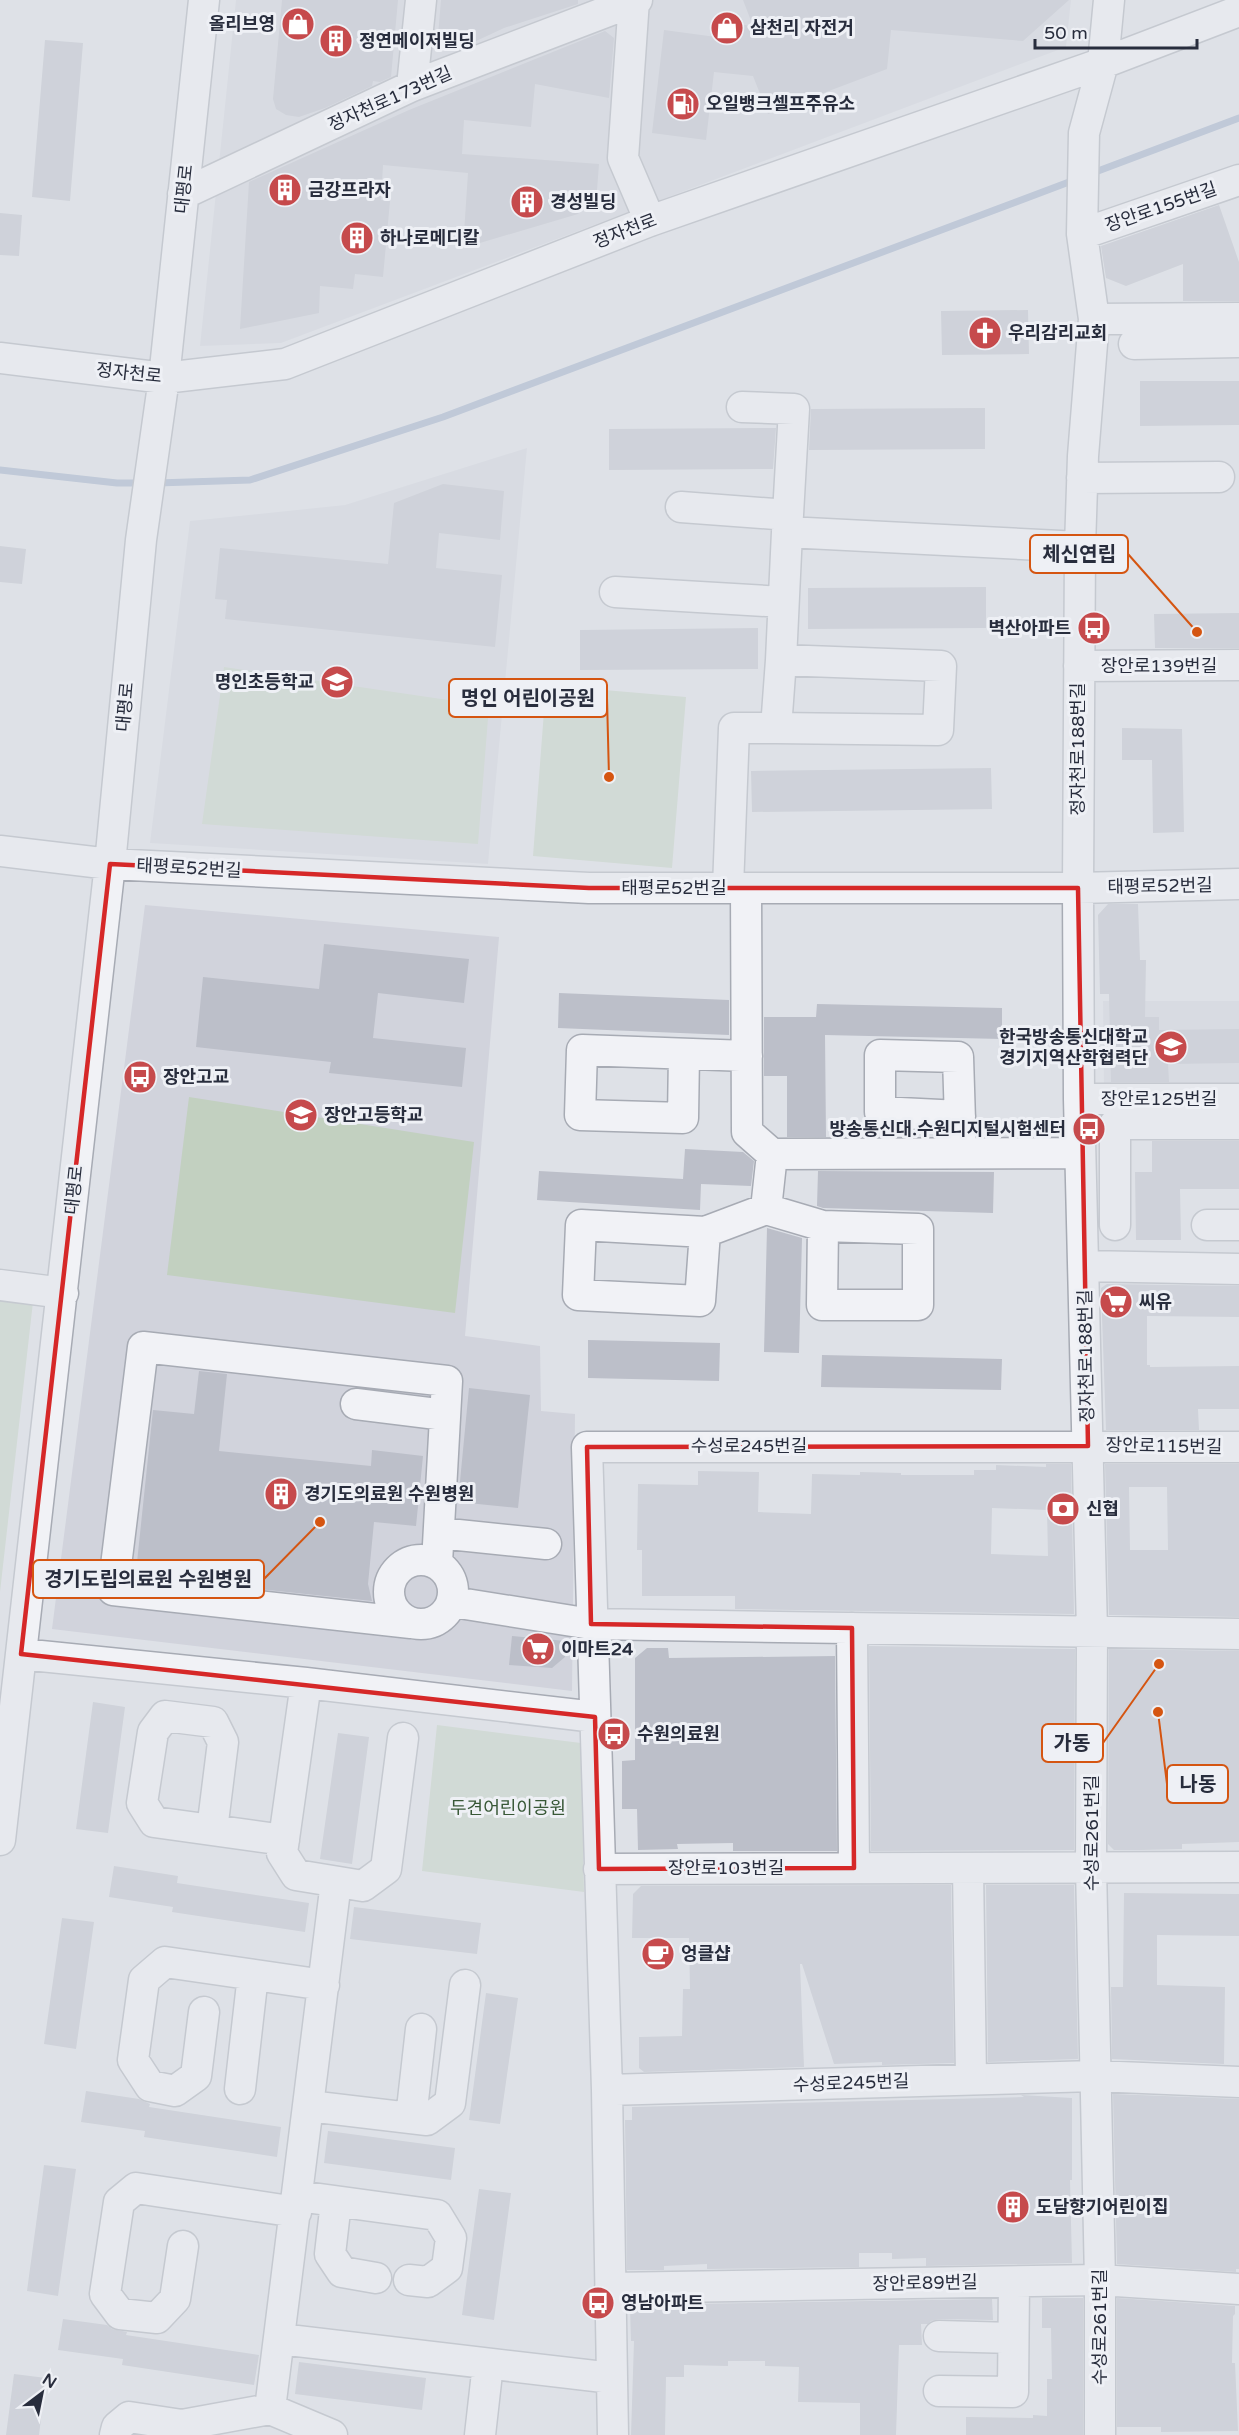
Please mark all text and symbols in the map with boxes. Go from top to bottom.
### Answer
shop icon: 올리브영 [280,6,316,42]
shop icon: 삼천리 자전거 [709,10,745,46]
scale bar [1035,12,1197,50]
place label: 올리브영 [209,13,275,35]
place label: 삼천리 자전거 [750,17,854,39]
text: 50 m [1044,22,1088,44]
building icon: 정연메이저빌딩 [318,23,354,59]
place label: 정연메이저빌딩 [359,30,475,52]
street label: 정자천로173번길 [325,62,455,136]
fuel station icon: 오일뱅크셀프주유소 [665,86,701,122]
place label: 오일뱅크셀프주유소 [706,93,855,115]
street label: 대평로 [170,163,198,215]
building icon: 금강프라자 [267,172,303,208]
street label: 장안로155번길 [1102,178,1220,236]
place label: 금강프라자 [308,179,391,201]
building icon: 경성빌딩 [509,184,545,220]
place label: 경성빌딩 [550,191,616,213]
street label: 정자천로 [590,209,660,253]
building icon: 하나로메디칼 [339,220,375,256]
place label: 하나로메디칼 [380,227,480,249]
church icon: 우리감리교회 [967,315,1003,351]
place label: 우리감리교회 [1008,322,1107,344]
street label: 정자천로 [95,359,163,387]
callout: 체신연립 [1030,535,1128,573]
text: 체신연립 [1042,543,1116,567]
bus stop icon: 벽산아파트 [1076,610,1112,646]
place label: 벽산아파트 [988,617,1071,639]
street label: 장안로139번길 [1101,655,1217,677]
school or university icon: 명인초등학교 [319,664,355,700]
place label: 명인초등학교 [215,671,314,693]
callout: 명인 어린이공원 [449,679,607,717]
street label: 대평로 [112,681,138,733]
street label: 정자천로188번길 [1067,682,1089,816]
text: 명인 어린이공원 [461,687,595,711]
street label: 태평로52번길 [136,854,242,882]
street label: 태평로52번길 [1107,874,1213,898]
street label: 태평로52번길 [621,877,727,899]
place label: 한국방송통신대학교 경기지역산학협력단 [999,1026,1148,1069]
school or university icon: 한국방송통신대학교 경기지역산학협력단 [1153,1029,1189,1065]
bus stop icon: 장안고교 [122,1059,158,1095]
place label: 장안고교 [163,1066,229,1088]
street label: 장안로125번길 [1101,1088,1217,1110]
school or university icon: 장안고등학교 [283,1097,319,1133]
place label: 장안고등학교 [324,1104,423,1126]
bus stop icon: 방송통신대.수원디지털시험센터 [1071,1111,1107,1147]
place label: 방송통신대.수원디지털시험센터 [829,1118,1066,1140]
street label: 대평로 [60,1164,88,1216]
supermarket icon: 씨유 [1098,1284,1134,1320]
street label: 정자천로188번길 [1074,1289,1098,1423]
place label: 씨유 [1139,1291,1172,1313]
street label: 장안로115번길 [1105,1434,1223,1458]
street label: 수성로245번길 [691,1435,807,1457]
building icon: 경기도의료원 수원병원 [263,1476,299,1512]
place label: 경기도의료원 수원병원 [304,1483,474,1505]
bank icon: 신협 [1045,1491,1081,1527]
place label: 신협 [1086,1498,1119,1520]
callout: 경기도립의료원 수원병원 [33,1560,264,1598]
text: 경기도립의료원 수원병원 [44,1568,252,1592]
supermarket icon: 이마트24 [520,1631,556,1667]
place label: 이마트24 [561,1638,634,1660]
bus stop icon: 수원의료원 [596,1716,632,1752]
place label: 수원의료원 [637,1723,720,1745]
callout: 가동 [1042,1724,1103,1762]
text: 가동 [1054,1732,1090,1756]
callout: 나동 [1167,1765,1228,1803]
text: 나동 [1180,1773,1216,1797]
street label: 수성로261번길 [1081,1775,1103,1891]
park label: 두견어린이공원 [450,1797,566,1819]
street label: 장안로103번길 [668,1857,784,1879]
cafe icon: 엉클샵 [640,1936,676,1972]
place label: 엉클샵 [681,1943,731,1965]
street label: 수성로245번길 [792,2070,910,2096]
building icon: 도담향기어린이집 [995,2189,1031,2225]
place label: 도담향기어린이집 [1036,2196,1168,2218]
street label: 수성로261번길 [1089,2269,1111,2385]
street label: 장안로89번길 [872,2271,978,2295]
bus stop icon: 영남아파트 [580,2285,616,2321]
place label: 영남아파트 [621,2292,704,2314]
north arrow [12,2363,72,2423]
text: N [39,2369,60,2393]

